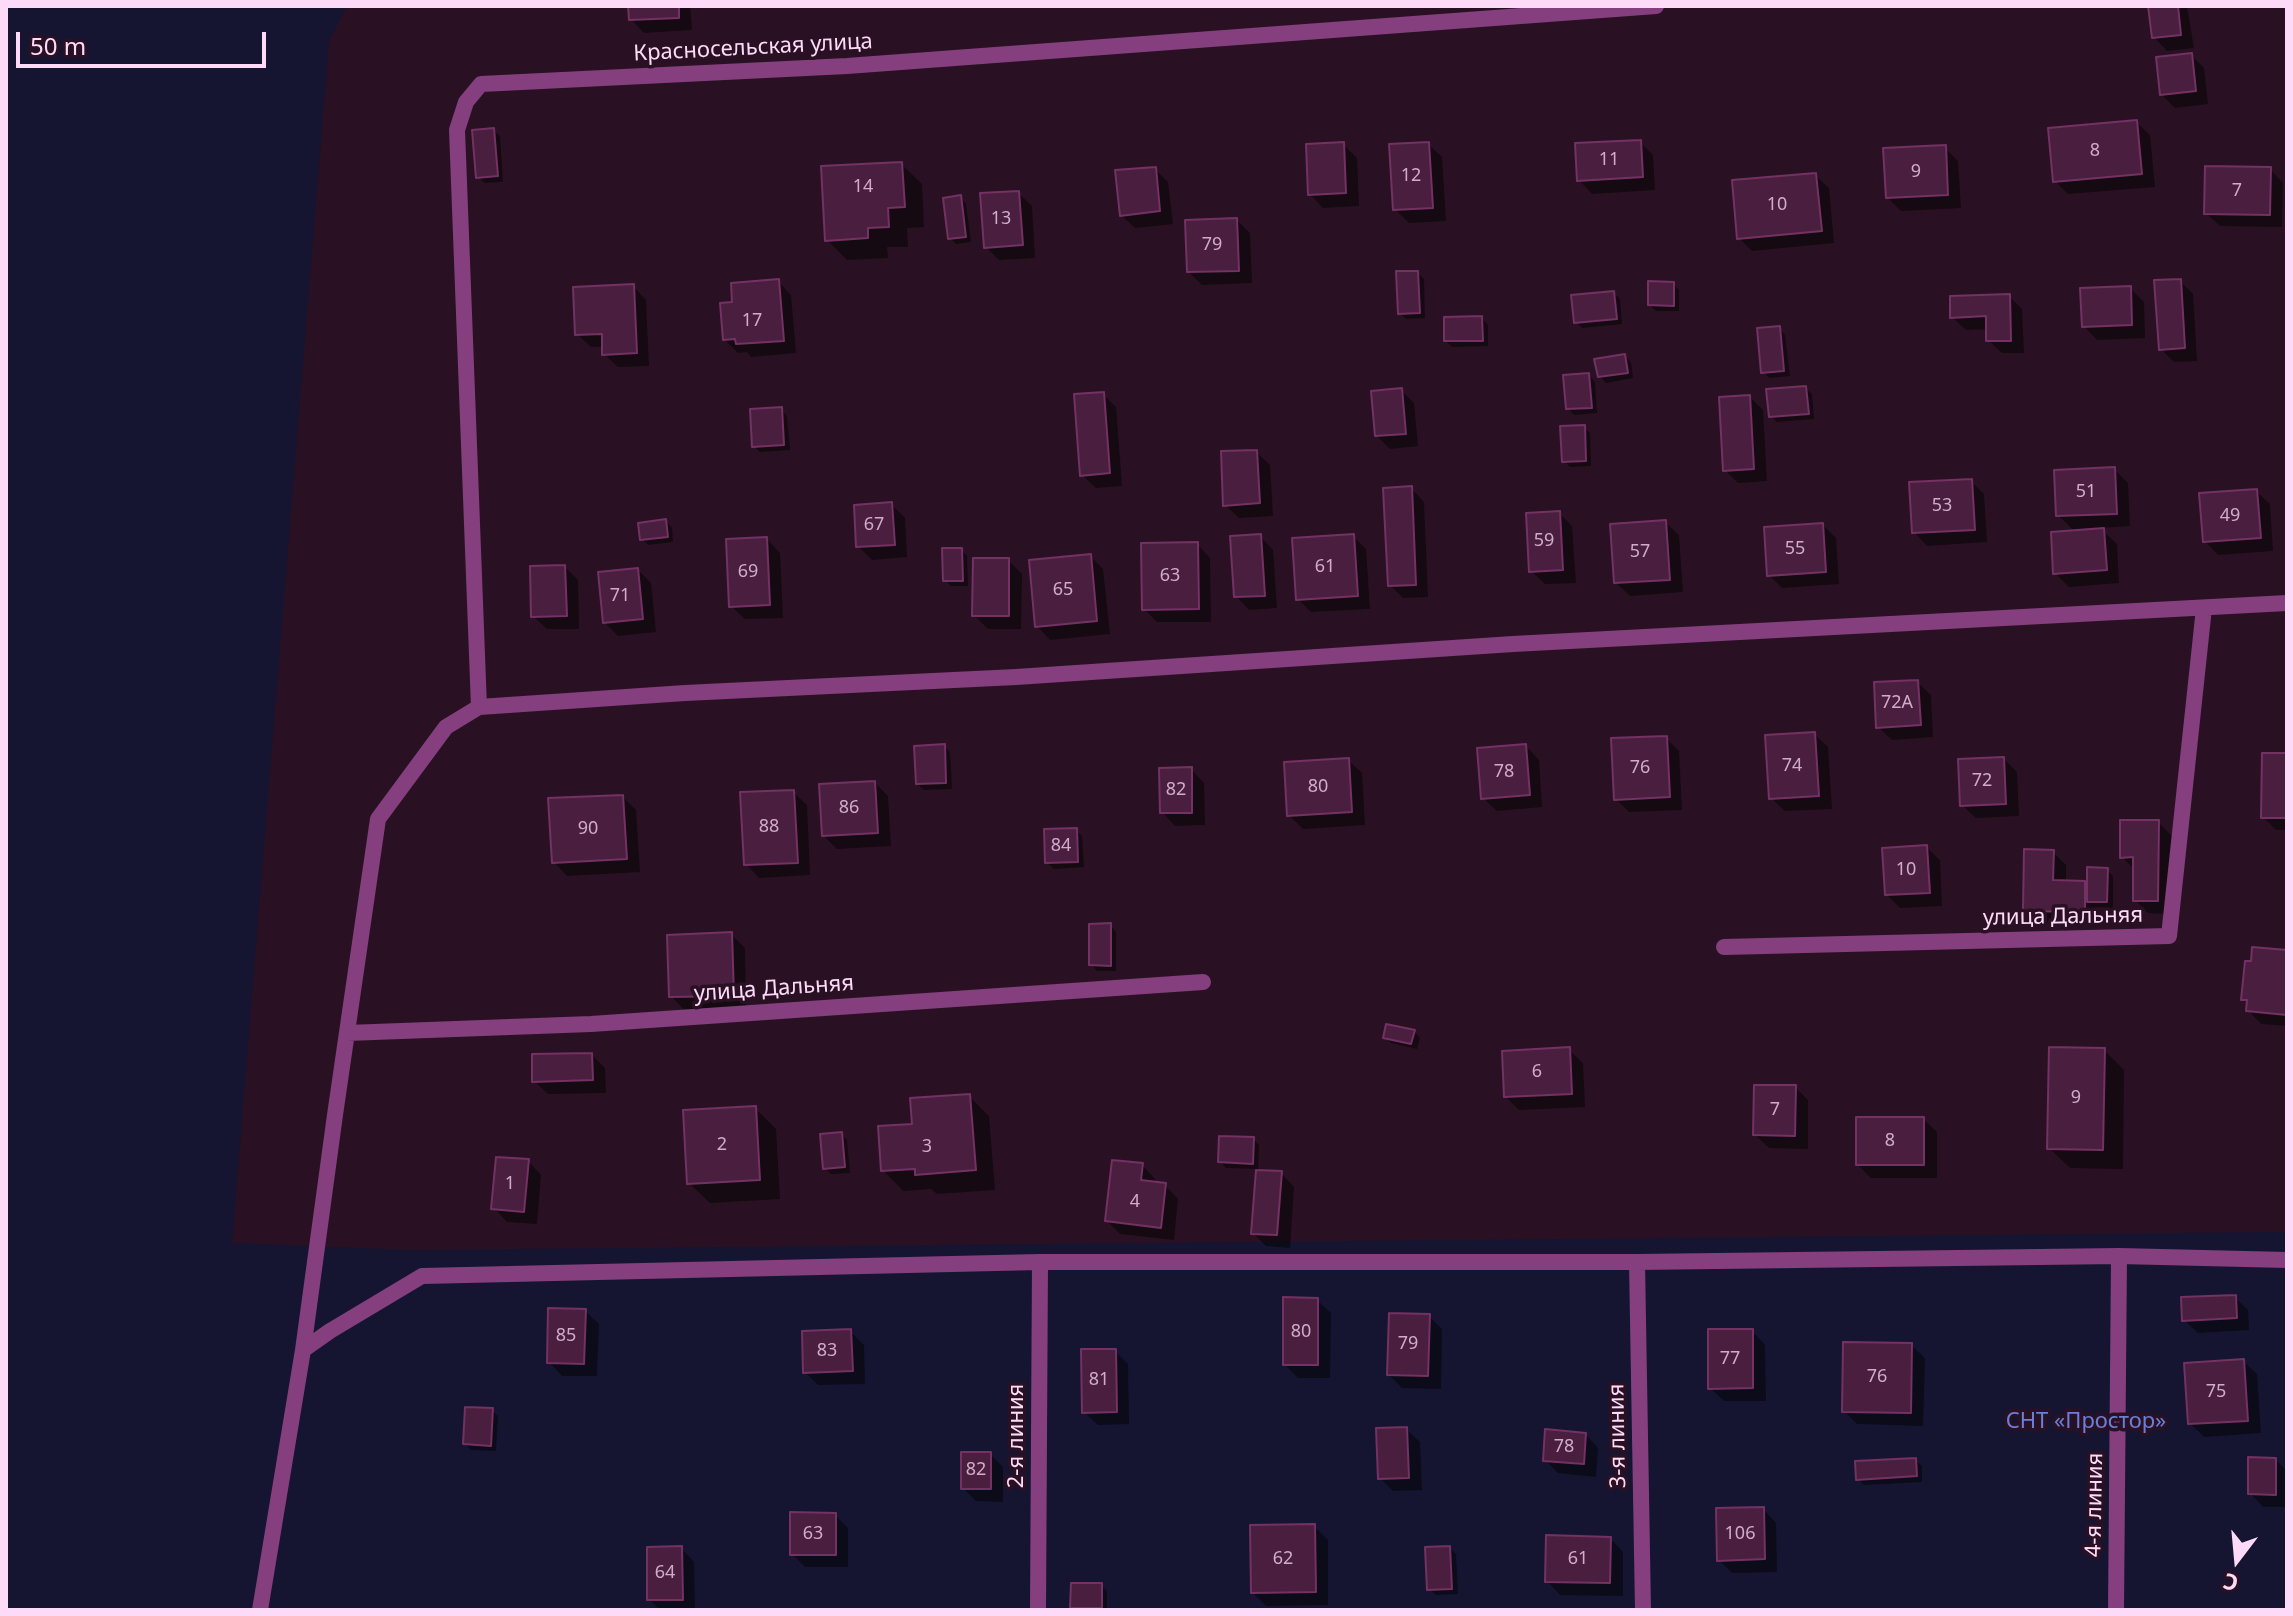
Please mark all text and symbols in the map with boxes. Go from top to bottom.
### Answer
scale bar [20,16,270,66]
text: 50 m [30,29,86,62]
street label: Красносельская улица [633,29,873,67]
house number: 8 [2090,140,2100,162]
house number: 11 [1599,149,1619,171]
house number: 9 [1911,161,1921,183]
house number: 12 [1401,165,1421,187]
house number: 14 [853,176,873,198]
house number: 7 [2232,180,2242,202]
house number: 10 [1767,194,1787,216]
house number: 13 [991,208,1011,230]
house number: 79 [1202,234,1222,256]
house number: 17 [742,310,762,332]
house number: 51 [2076,481,2096,503]
house number: 53 [1932,495,1952,517]
house number: 49 [2220,505,2240,527]
house number: 67 [864,514,884,536]
house number: 59 [1534,530,1554,552]
house number: 55 [1785,538,1805,560]
house number: 57 [1630,541,1650,563]
house number: 61 [1315,556,1335,578]
house number: 69 [738,561,758,583]
house number: 63 [1160,565,1180,587]
house number: 65 [1053,579,1073,601]
house number: 71 [610,585,630,607]
house number: 72А [1881,692,1913,714]
house number: 74 [1782,755,1802,777]
house number: 76 [1630,757,1650,779]
house number: 78 [1494,761,1514,783]
house number: 72 [1972,770,1992,792]
house number: 80 [1308,776,1328,798]
house number: 82 [1166,779,1186,801]
house number: 86 [839,797,859,819]
house number: 88 [759,816,779,838]
house number: 90 [578,818,598,840]
house number: 84 [1051,835,1071,857]
house number: 10 [1896,859,1916,881]
street label: улица Дальняя [1983,902,2143,932]
street label: улица Дальняя [693,970,855,1008]
house number: 6 [1532,1061,1542,1083]
house number: 9 [2071,1087,2081,1109]
house number: 7 [1770,1099,1780,1121]
house number: 8 [1885,1130,1895,1152]
house number: 2 [717,1134,727,1156]
house number: 3 [922,1136,932,1158]
house number: 1 [505,1173,515,1195]
house number: 4 [1130,1191,1140,1213]
house number: 80 [1291,1321,1311,1343]
house number: 85 [556,1325,576,1347]
house number: 79 [1398,1333,1418,1355]
house number: 83 [817,1340,837,1362]
house number: 77 [1720,1348,1740,1370]
house number: 76 [1867,1366,1887,1388]
house number: 81 [1089,1369,1109,1391]
house number: 75 [2206,1381,2226,1403]
street label: 2-я линия [1004,1384,1030,1488]
street label: 3-я линия [1604,1384,1632,1488]
park label: СНТ «Простор» [2006,1409,2166,1435]
house number: 78 [1554,1436,1574,1458]
street label: 4-я линия [2081,1453,2109,1557]
house number: 82 [966,1459,986,1481]
north arrow [2197,1520,2277,1600]
house number: 63 [803,1523,823,1545]
house number: 106 [1725,1523,1755,1545]
house number: 62 [1273,1548,1293,1570]
house number: 61 [1568,1548,1588,1570]
house number: 64 [655,1562,675,1584]
text: С [2219,1567,2241,1599]

